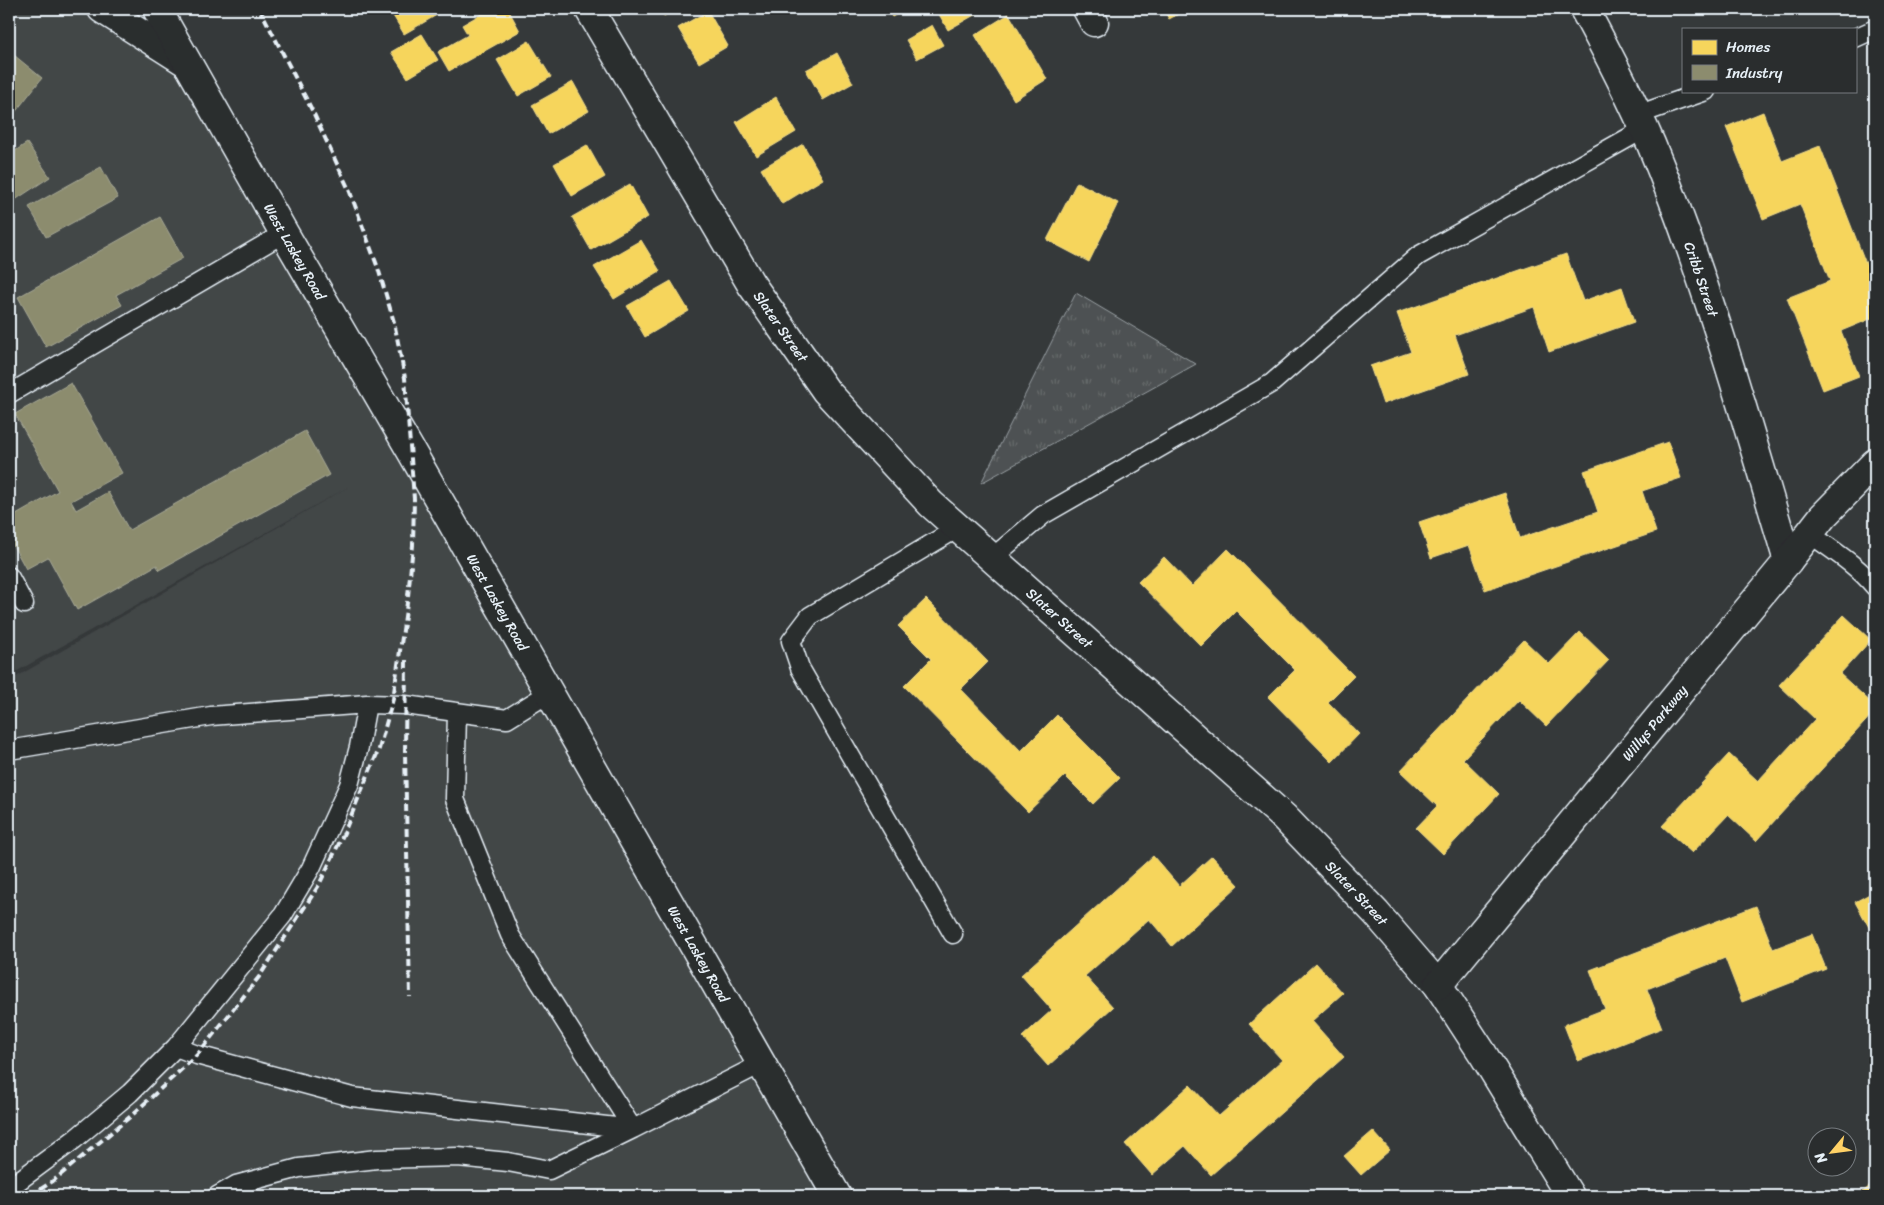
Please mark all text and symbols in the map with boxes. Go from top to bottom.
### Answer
legend [1682,28,1856,92]
text: Homes [1726,34,1770,60]
text: Industry [1725,60,1783,86]
street label: West Laskey Road [257,199,333,306]
street label: Cribb Street [1676,238,1725,321]
street label: Slater Street [746,286,815,369]
street label: West Laskey Road [459,549,536,657]
street label: Slater Street [1020,582,1100,656]
street label: Willys Parkway [1616,679,1694,767]
street label: Slater Street [1319,855,1395,933]
street label: West Laskey Road [660,901,737,1009]
north arrow [1806,1128,1856,1178]
text: N [1808,1147,1835,1169]

